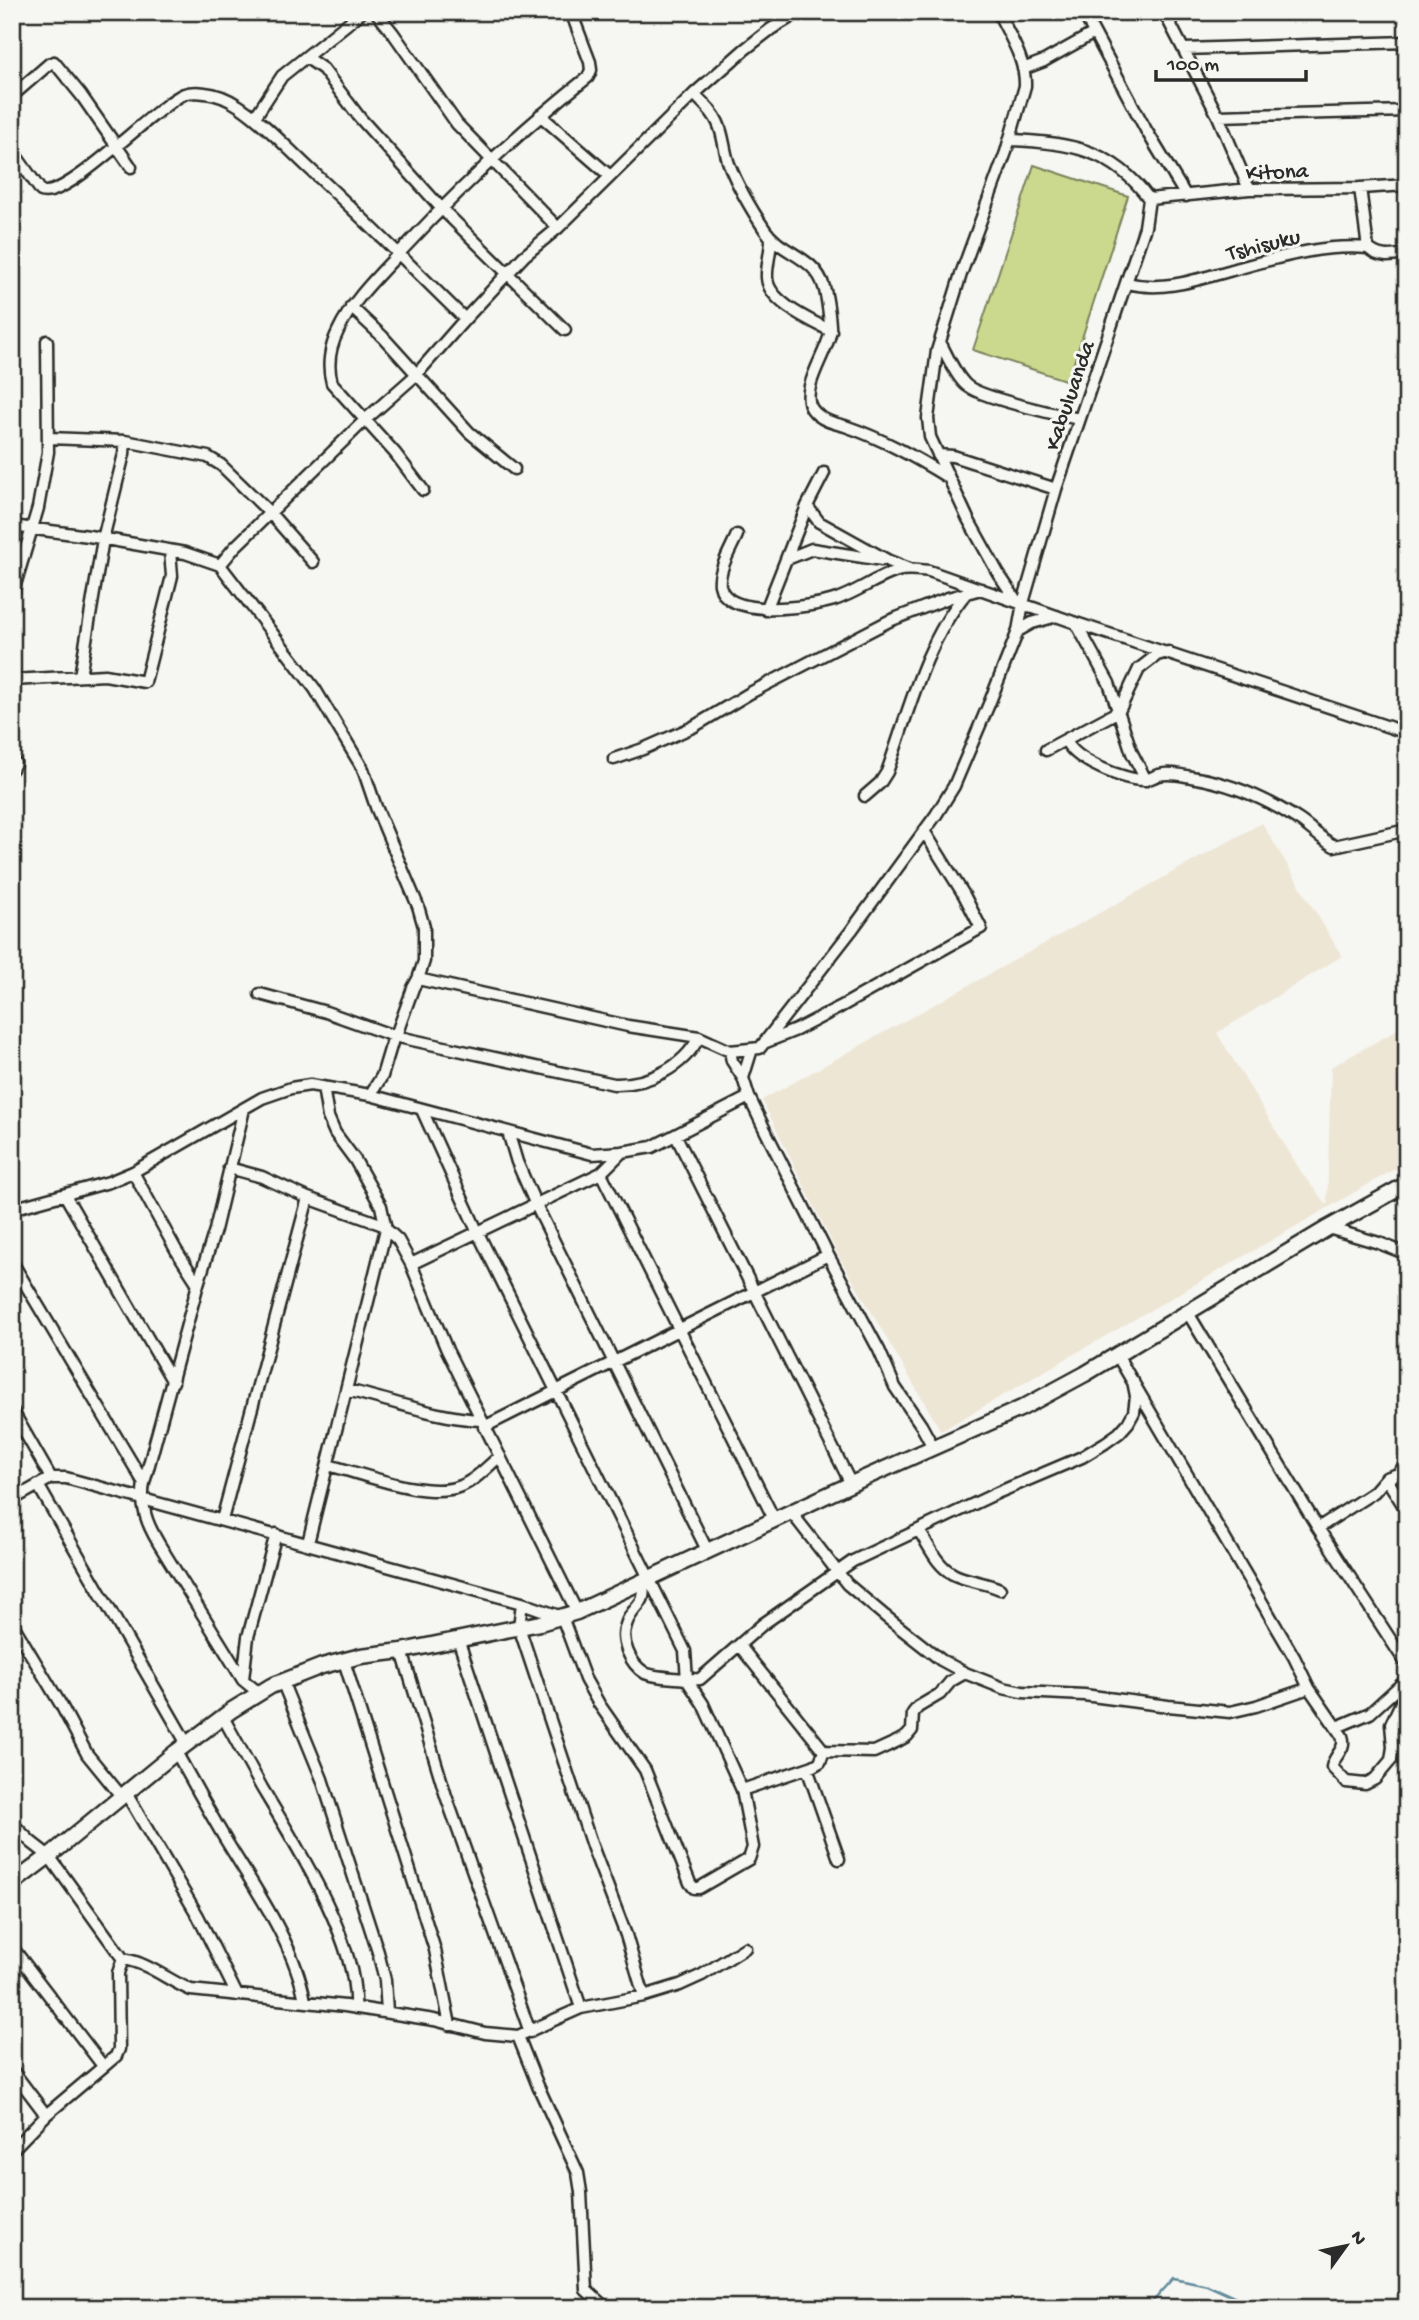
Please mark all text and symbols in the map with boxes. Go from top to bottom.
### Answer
scale bar [1156,38,1307,82]
text: 100 m [1166,54,1219,79]
street label: Kitona [1245,159,1310,188]
street label: Tshisuku [1222,224,1304,269]
street label: Kabuluanda [1040,337,1103,455]
north arrow [1310,2212,1380,2282]
text: N [1344,2227,1370,2250]

